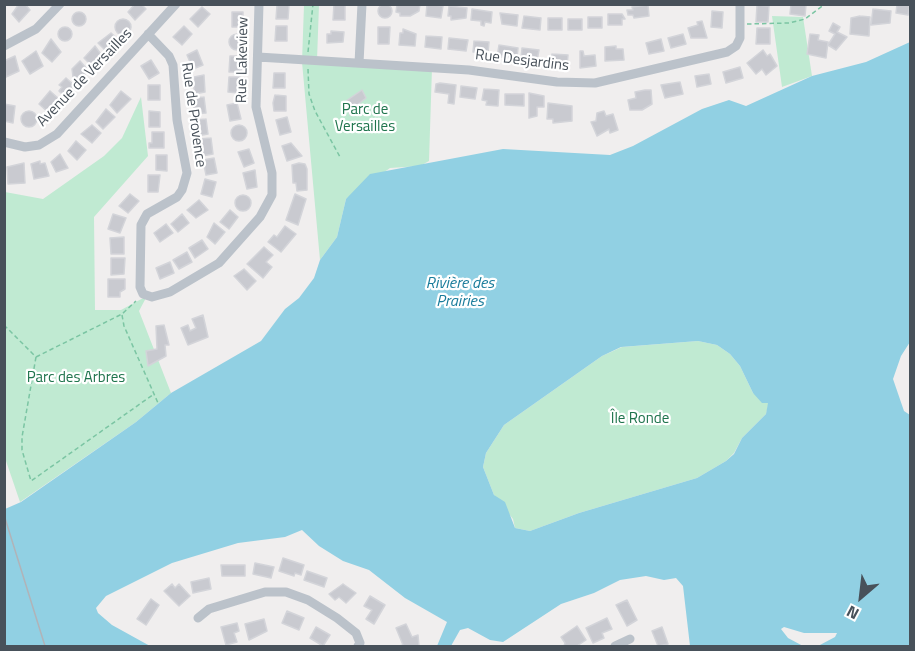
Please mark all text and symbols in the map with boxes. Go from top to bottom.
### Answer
street label: Rue Lakeview [233,17,253,103]
street label: Avenue de Versailles [34,25,136,131]
street label: Rue Desjardins [474,46,570,76]
street label: Rue de Provence [177,62,209,168]
park label: Parc de Versailles [335,101,395,136]
water label: Rivière des Prairies [426,274,494,312]
park label: Parc des Arbres [27,369,125,387]
park label: Île Ronde [611,410,669,428]
north arrow [831,567,891,627]
text: N [842,600,863,626]

